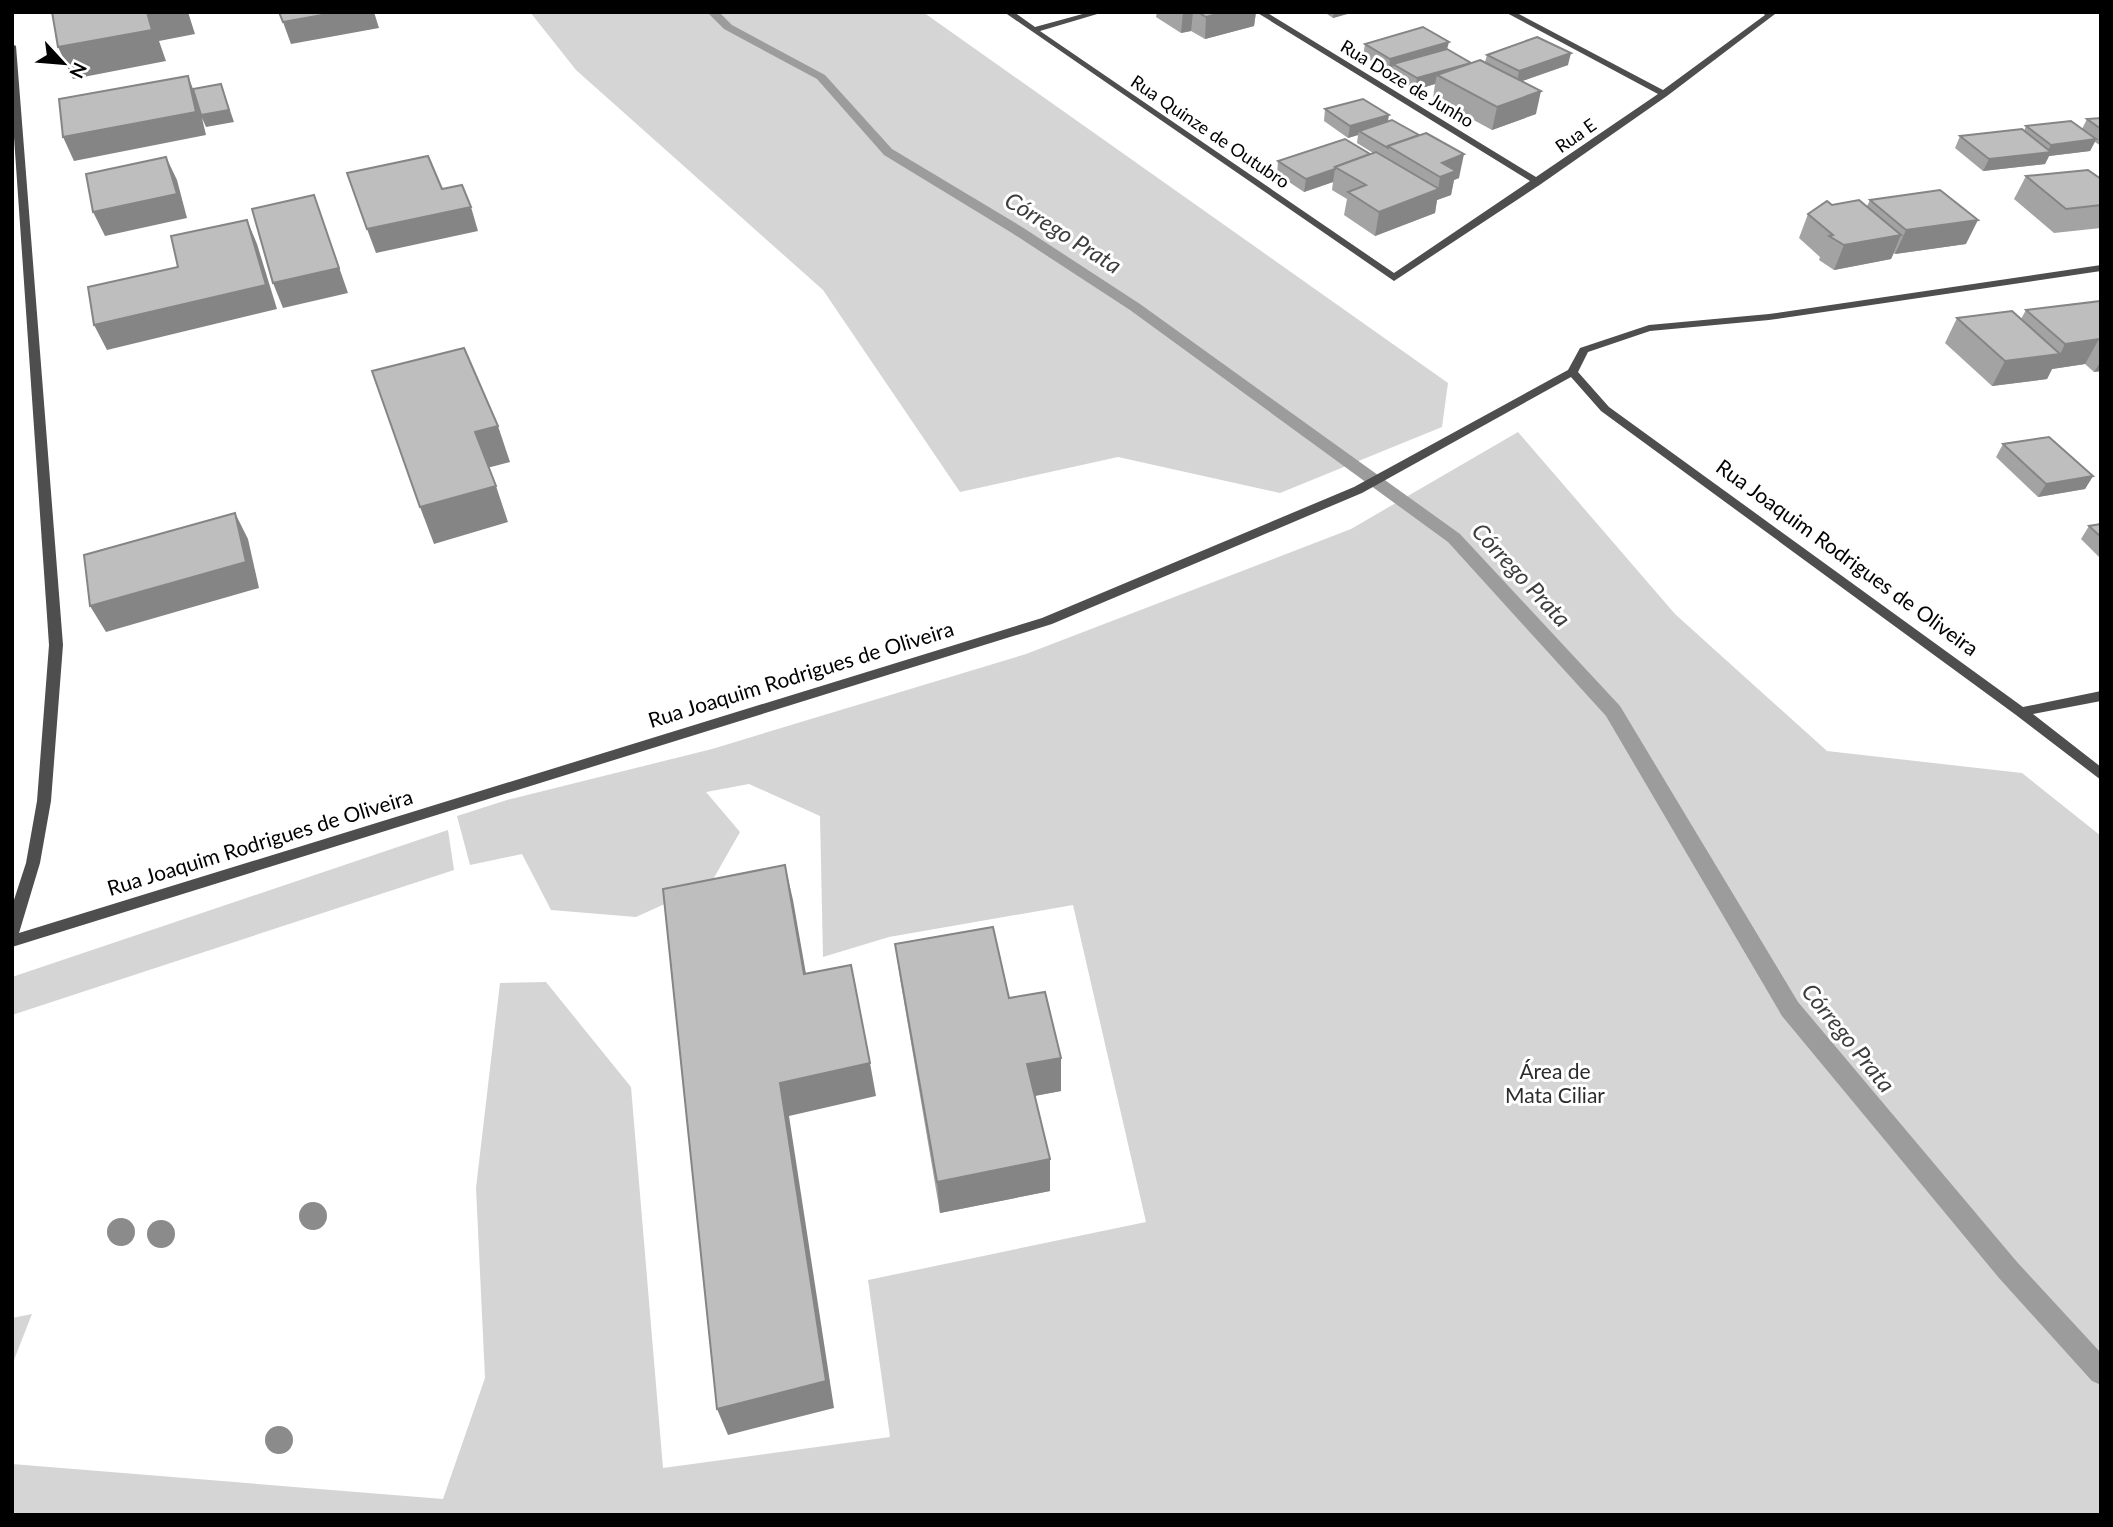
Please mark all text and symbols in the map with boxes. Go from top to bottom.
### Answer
north arrow [28,28,98,98]
street label: Rua Doze de Junho [1337,35,1478,132]
text: N [65,59,92,82]
street label: Rua Quinze de Outubro [1127,70,1294,192]
street label: Rua E [1551,113,1600,157]
water label: Córrego Prata [1000,185,1127,279]
street label: Rua Joaquim Rodrigues de Oliveira [1712,453,1984,660]
water label: Córrego Prata [1467,517,1577,632]
street label: Rua Joaquim Rodrigues de Oliveira [645,615,956,732]
street label: Rua Joaquim Rodrigues de Oliveira [104,783,415,900]
water label: Córrego Prata [1796,977,1901,1097]
park label: Área de Mata Ciliar [1505,1058,1605,1107]

